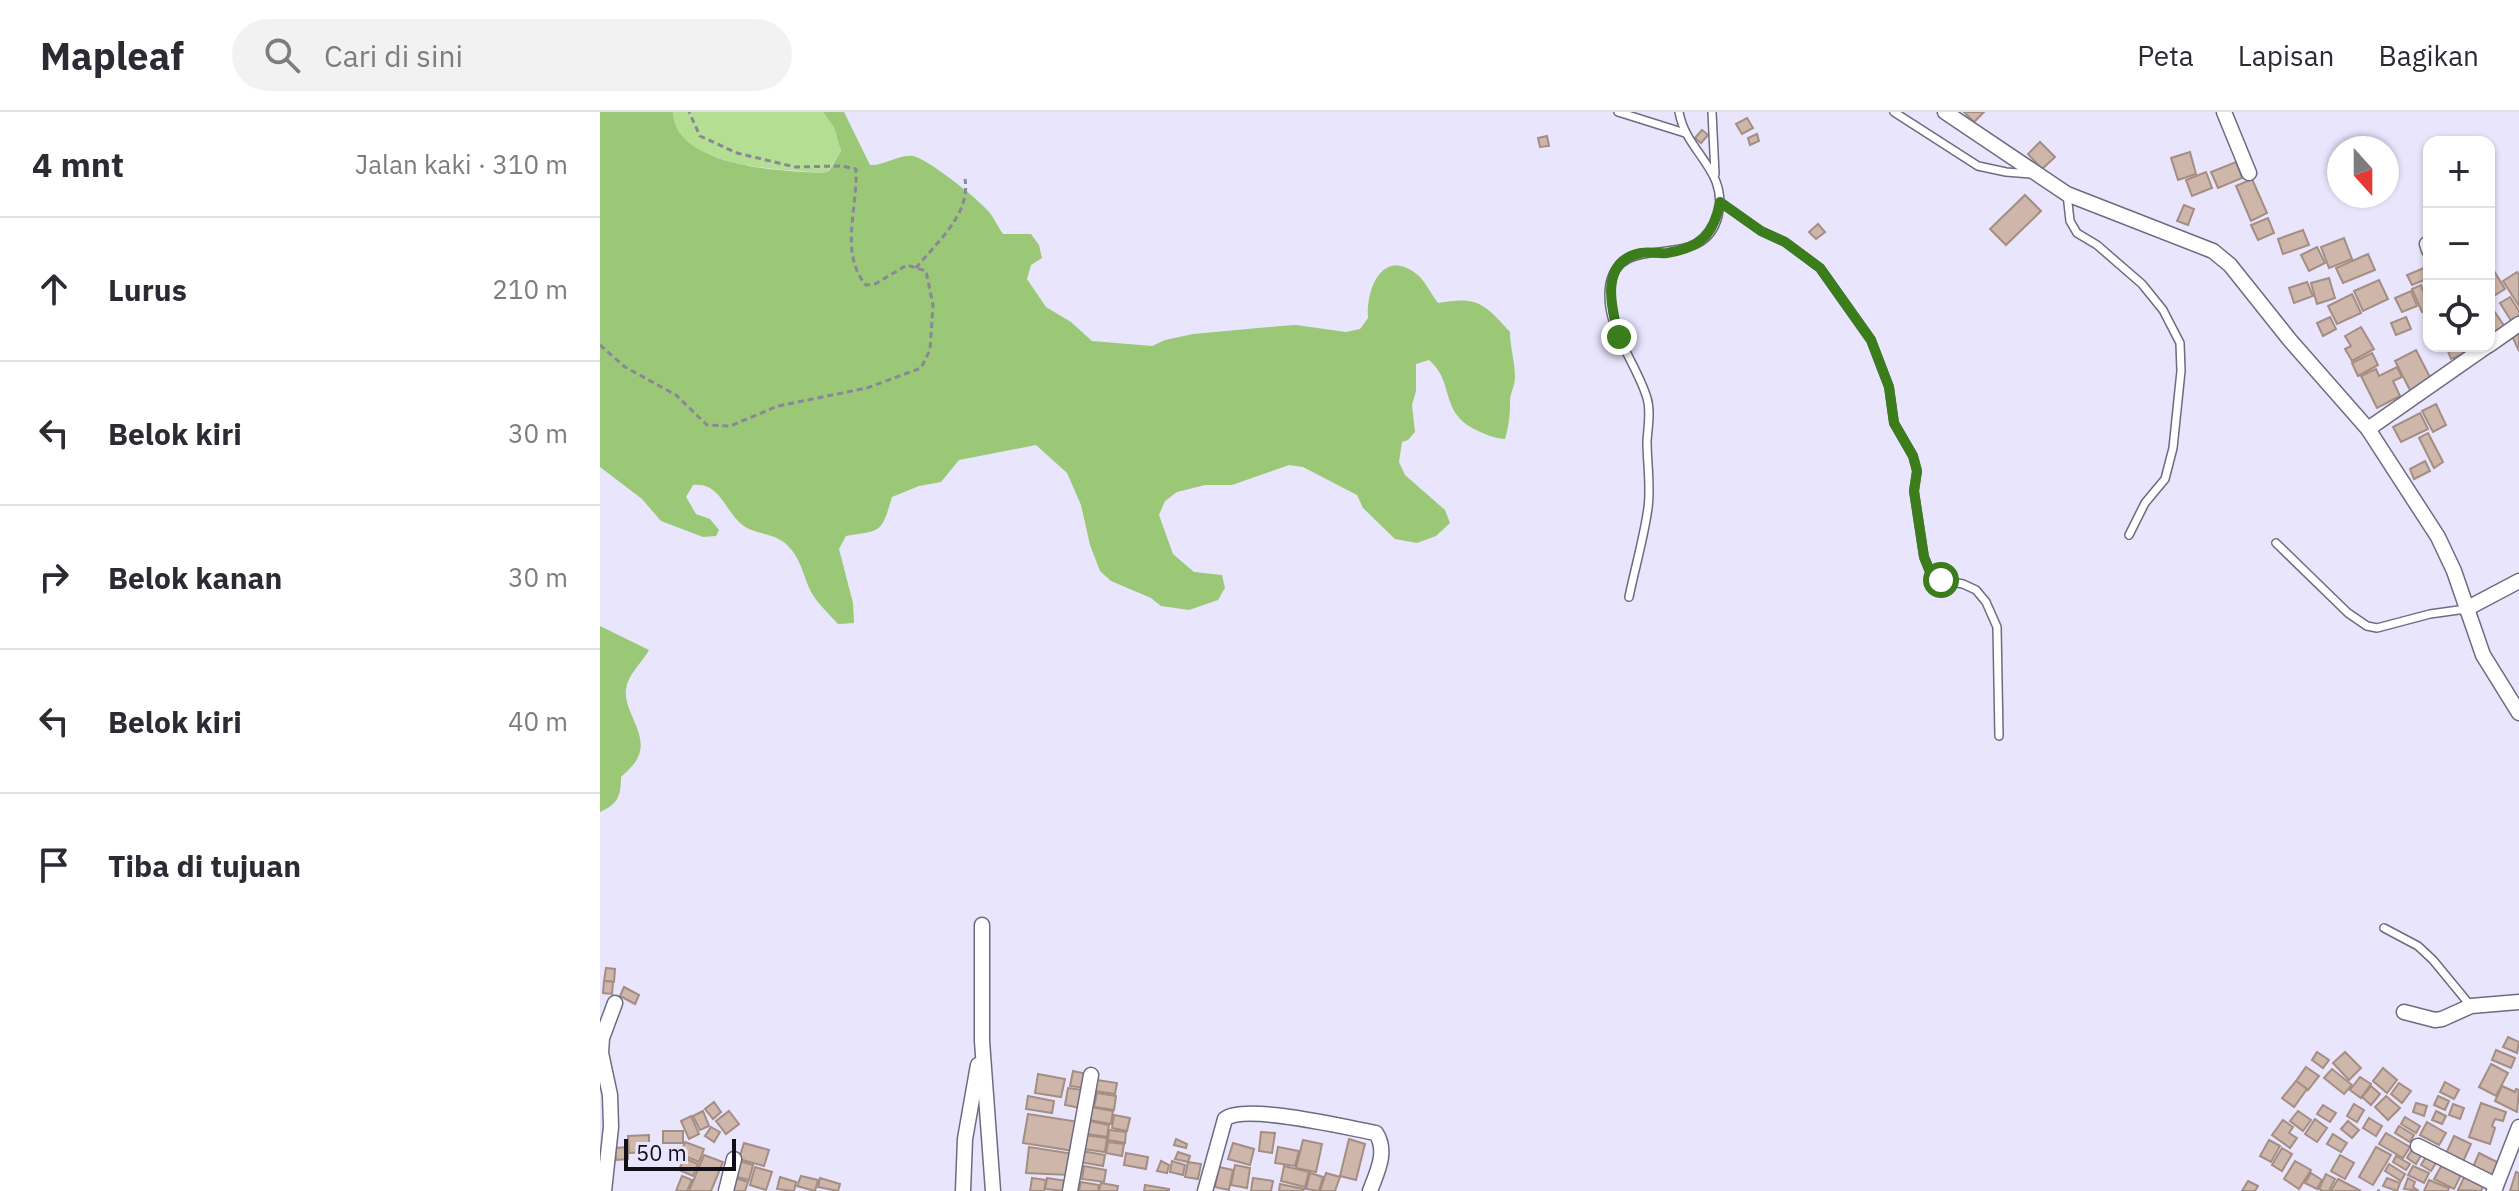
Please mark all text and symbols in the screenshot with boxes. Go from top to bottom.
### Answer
search box [232,19,792,91]
text: Mapleaf [40,31,184,80]
icon: search [260,33,304,77]
text: Cari di sini [324,36,463,75]
text: Peta [2137,37,2194,74]
text: Lapisan [2238,37,2335,74]
text: Bagikan [2379,37,2479,74]
north arrow [2327,136,2399,208]
map controls [2423,136,2495,352]
button: + [2423,136,2495,208]
text: 4 mnt [32,142,124,186]
text: Jalan kaki · 310 m [355,147,568,181]
button: − [2423,208,2495,280]
icon: ahead [32,267,76,311]
text: Lurus [108,270,187,309]
text: 210 m [492,272,568,306]
button: locate [2423,280,2495,352]
route end [1601,319,1637,355]
icon: left [32,411,76,455]
text: Belok kiri [108,414,242,453]
text: 30 m [508,416,568,450]
icon: right [32,555,76,599]
text: Belok kanan [108,558,282,597]
text: 30 m [508,560,568,594]
route start [1923,562,1959,598]
icon: left [32,699,76,743]
text: Belok kiri [108,702,242,741]
text: 40 m [508,704,568,738]
icon: arrive [32,843,76,887]
text: Tiba di tujuan [108,846,301,885]
scale bar [624,1135,736,1171]
text: 50 m [636,1138,687,1167]

